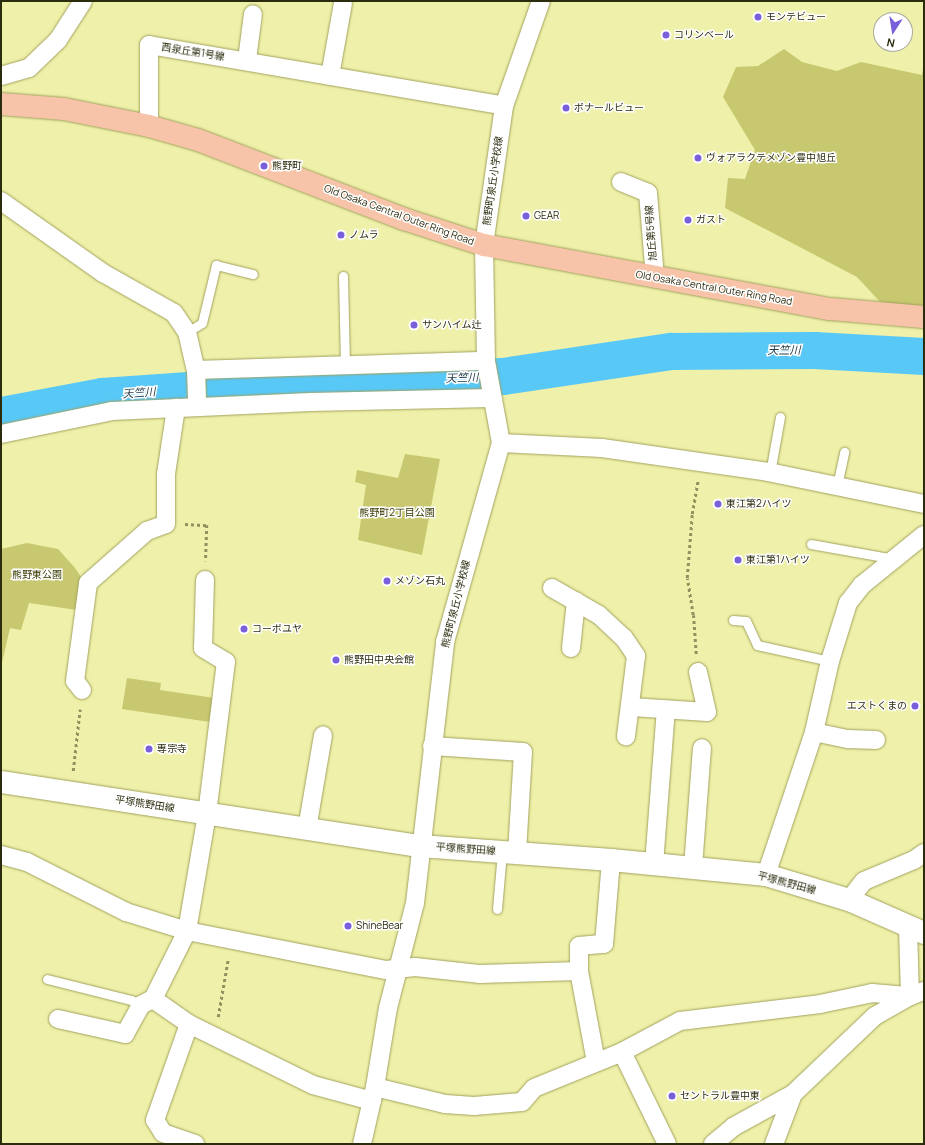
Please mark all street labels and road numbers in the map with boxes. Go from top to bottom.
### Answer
street label: 西泉丘第1号線 [161,41,225,63]
street label: 熊野町泉丘小学校線 [481,136,505,226]
street label: Old Osaka Central Outer Ring Road [322,182,476,248]
street label: 旭丘第5号線 [643,205,659,261]
street label: Old Osaka Central Outer Ring Road [635,268,793,308]
street label: 熊野町泉丘小学校線 [439,559,473,649]
street label: 平塚熊野田線 [114,793,176,815]
street label: 平塚熊野田線 [436,841,496,857]
street label: 平塚熊野田線 [756,869,818,897]

